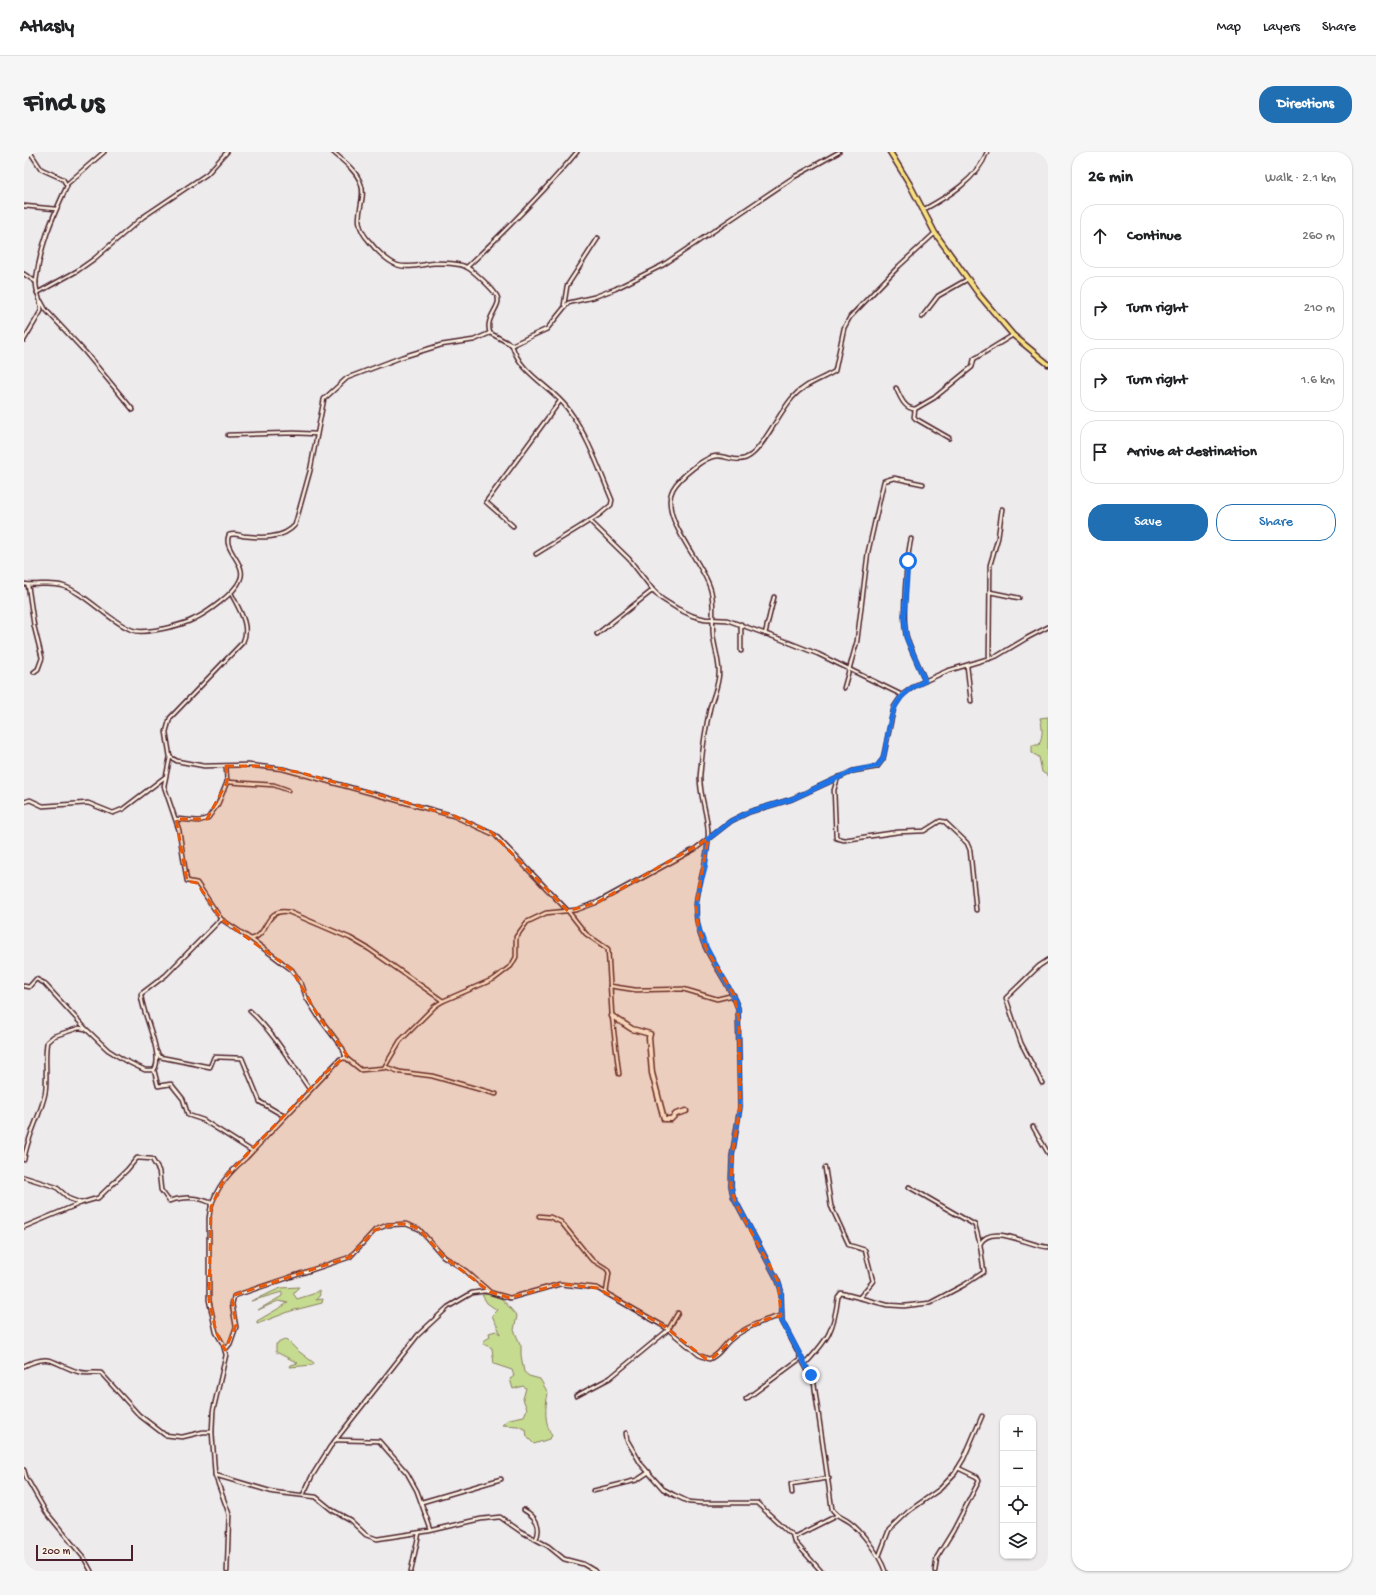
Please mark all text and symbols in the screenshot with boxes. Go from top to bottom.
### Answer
text: Atlasly [20,16,74,39]
text: Map [1217,19,1241,36]
text: Layers [1263,19,1300,36]
text: Share [1322,19,1356,36]
button: Directions [1259,86,1352,123]
text: Find us [24,88,104,121]
text: 26 min [1088,168,1133,188]
text: Walk · 2.1 km [1265,171,1336,186]
icon: ahead [1089,225,1111,247]
text: Continue [1127,227,1181,245]
text: 260 m [1302,229,1335,244]
icon: right [1089,297,1111,319]
text: Turn right [1127,299,1187,317]
text: 210 m [1304,301,1335,316]
icon: right [1089,369,1111,391]
text: Turn right [1127,371,1187,389]
text: 1.6 km [1301,373,1335,388]
icon: arrive [1089,441,1111,463]
text: Arrive at destination [1127,443,1257,461]
button: Save [1088,504,1208,541]
button: Share [1216,504,1336,541]
route start [899,552,917,570]
route end [802,1366,820,1384]
map controls [1000,1415,1036,1559]
button: + [1000,1415,1036,1451]
button: − [1000,1451,1036,1487]
button: locate [1000,1487,1036,1523]
button: layers [1000,1523,1036,1559]
scale bar [36,1543,133,1562]
text: 200 m [42,1546,70,1558]

